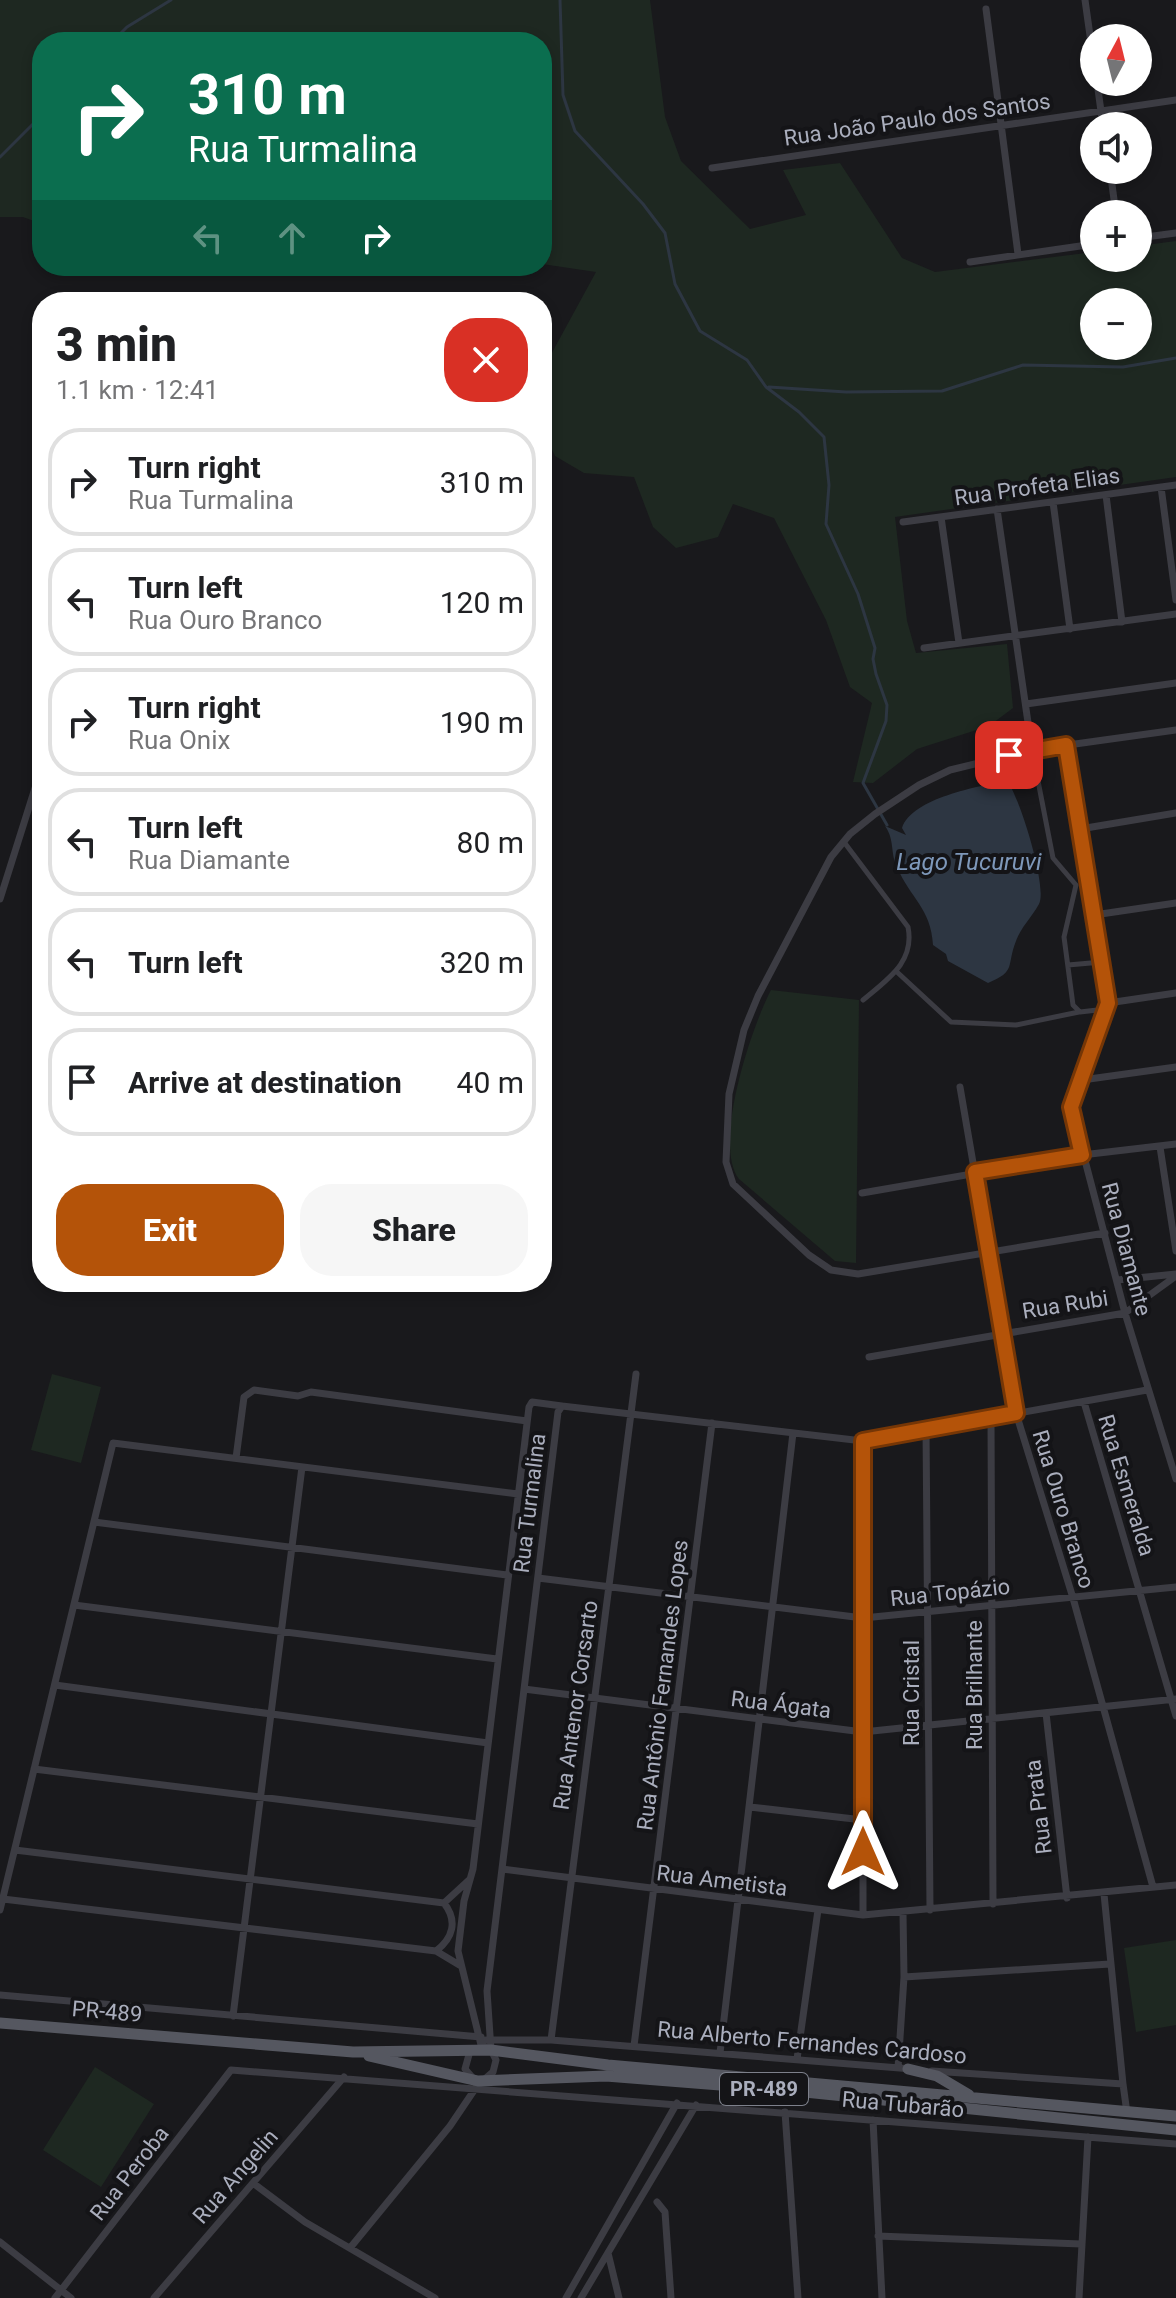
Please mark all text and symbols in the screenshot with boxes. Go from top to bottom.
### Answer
north arrow [1080,24,1152,96]
map controls [1080,24,1152,360]
text: 310 m [188,62,347,128]
icon: right [56,64,160,168]
street label: Rua João Paulo dos Santos [782,88,1052,151]
button: sound [1080,112,1152,184]
text: Rua Turmalina [188,129,418,171]
button: + [1080,200,1152,272]
icon: left [186,216,230,260]
icon: ahead [270,216,314,260]
icon: right [354,216,398,260]
button: − [1080,288,1152,360]
text: 3 min [56,316,177,373]
button: close [444,318,528,402]
text: 1.1 km · 12:41 [56,375,219,405]
text: Turn right [128,450,261,485]
icon: right [60,460,104,504]
street label: Rua Profeta Elias [953,462,1121,510]
text: 310 m [440,465,524,500]
text: Rua Turmalina [128,485,294,515]
text: Turn left [128,570,243,605]
icon: left [60,580,104,624]
text: 120 m [440,585,524,620]
text: Rua Ouro Branco [128,605,322,635]
text: Turn right [128,690,261,725]
icon: right [60,700,104,744]
text: 190 m [440,705,524,740]
pin [975,721,1043,789]
text: Rua Onix [128,725,230,755]
icon: arrive [987,733,1031,777]
text: Turn left [128,810,243,845]
icon: left [60,820,104,864]
text: 80 m [457,825,524,860]
text: Rua Diamante [128,845,290,875]
water label: Lago Tucuruvi [896,848,1042,876]
icon: left [60,940,104,984]
text: Turn left [128,945,243,980]
text: 320 m [440,945,524,980]
icon: arrive [60,1060,104,1104]
text: Arrive at destination [128,1065,402,1100]
text: 40 m [457,1065,524,1100]
street label: Rua Diamante [1097,1180,1156,1319]
button: Exit [56,1184,284,1276]
button: Share [300,1184,528,1276]
street label: Rua Rubi [1020,1285,1110,1324]
street label: Rua Esmeralda [1093,1411,1160,1559]
street label: Rua Ouro Branco [1028,1427,1100,1591]
street label: Rua Turmalina [509,1432,550,1574]
street label: Rua Antônio Fernandes Lopes [632,1538,693,1832]
street label: Rua Topázio [889,1574,1011,1611]
street label: Rua Antenor Corsarto [548,1599,603,1811]
street label: Rua Brilhante [962,1620,987,1750]
street label: Rua Cristal [899,1640,924,1746]
street label: Rua Ágata [729,1686,833,1723]
street label: Rua Prata [1020,1758,1057,1856]
position arrow [821,1810,905,1894]
street label: Rua Ametista [655,1860,789,1901]
street label: PR-489 [71,1996,143,2027]
street label: Rua Alberto Fernandes Cardoso [656,2017,968,2068]
road number: PR-489 [720,2073,808,2105]
street label: Rua Tubarão [841,2087,965,2122]
street label: Rua Peroba [85,2121,174,2225]
street label: Rua Angelin [188,2124,283,2228]

